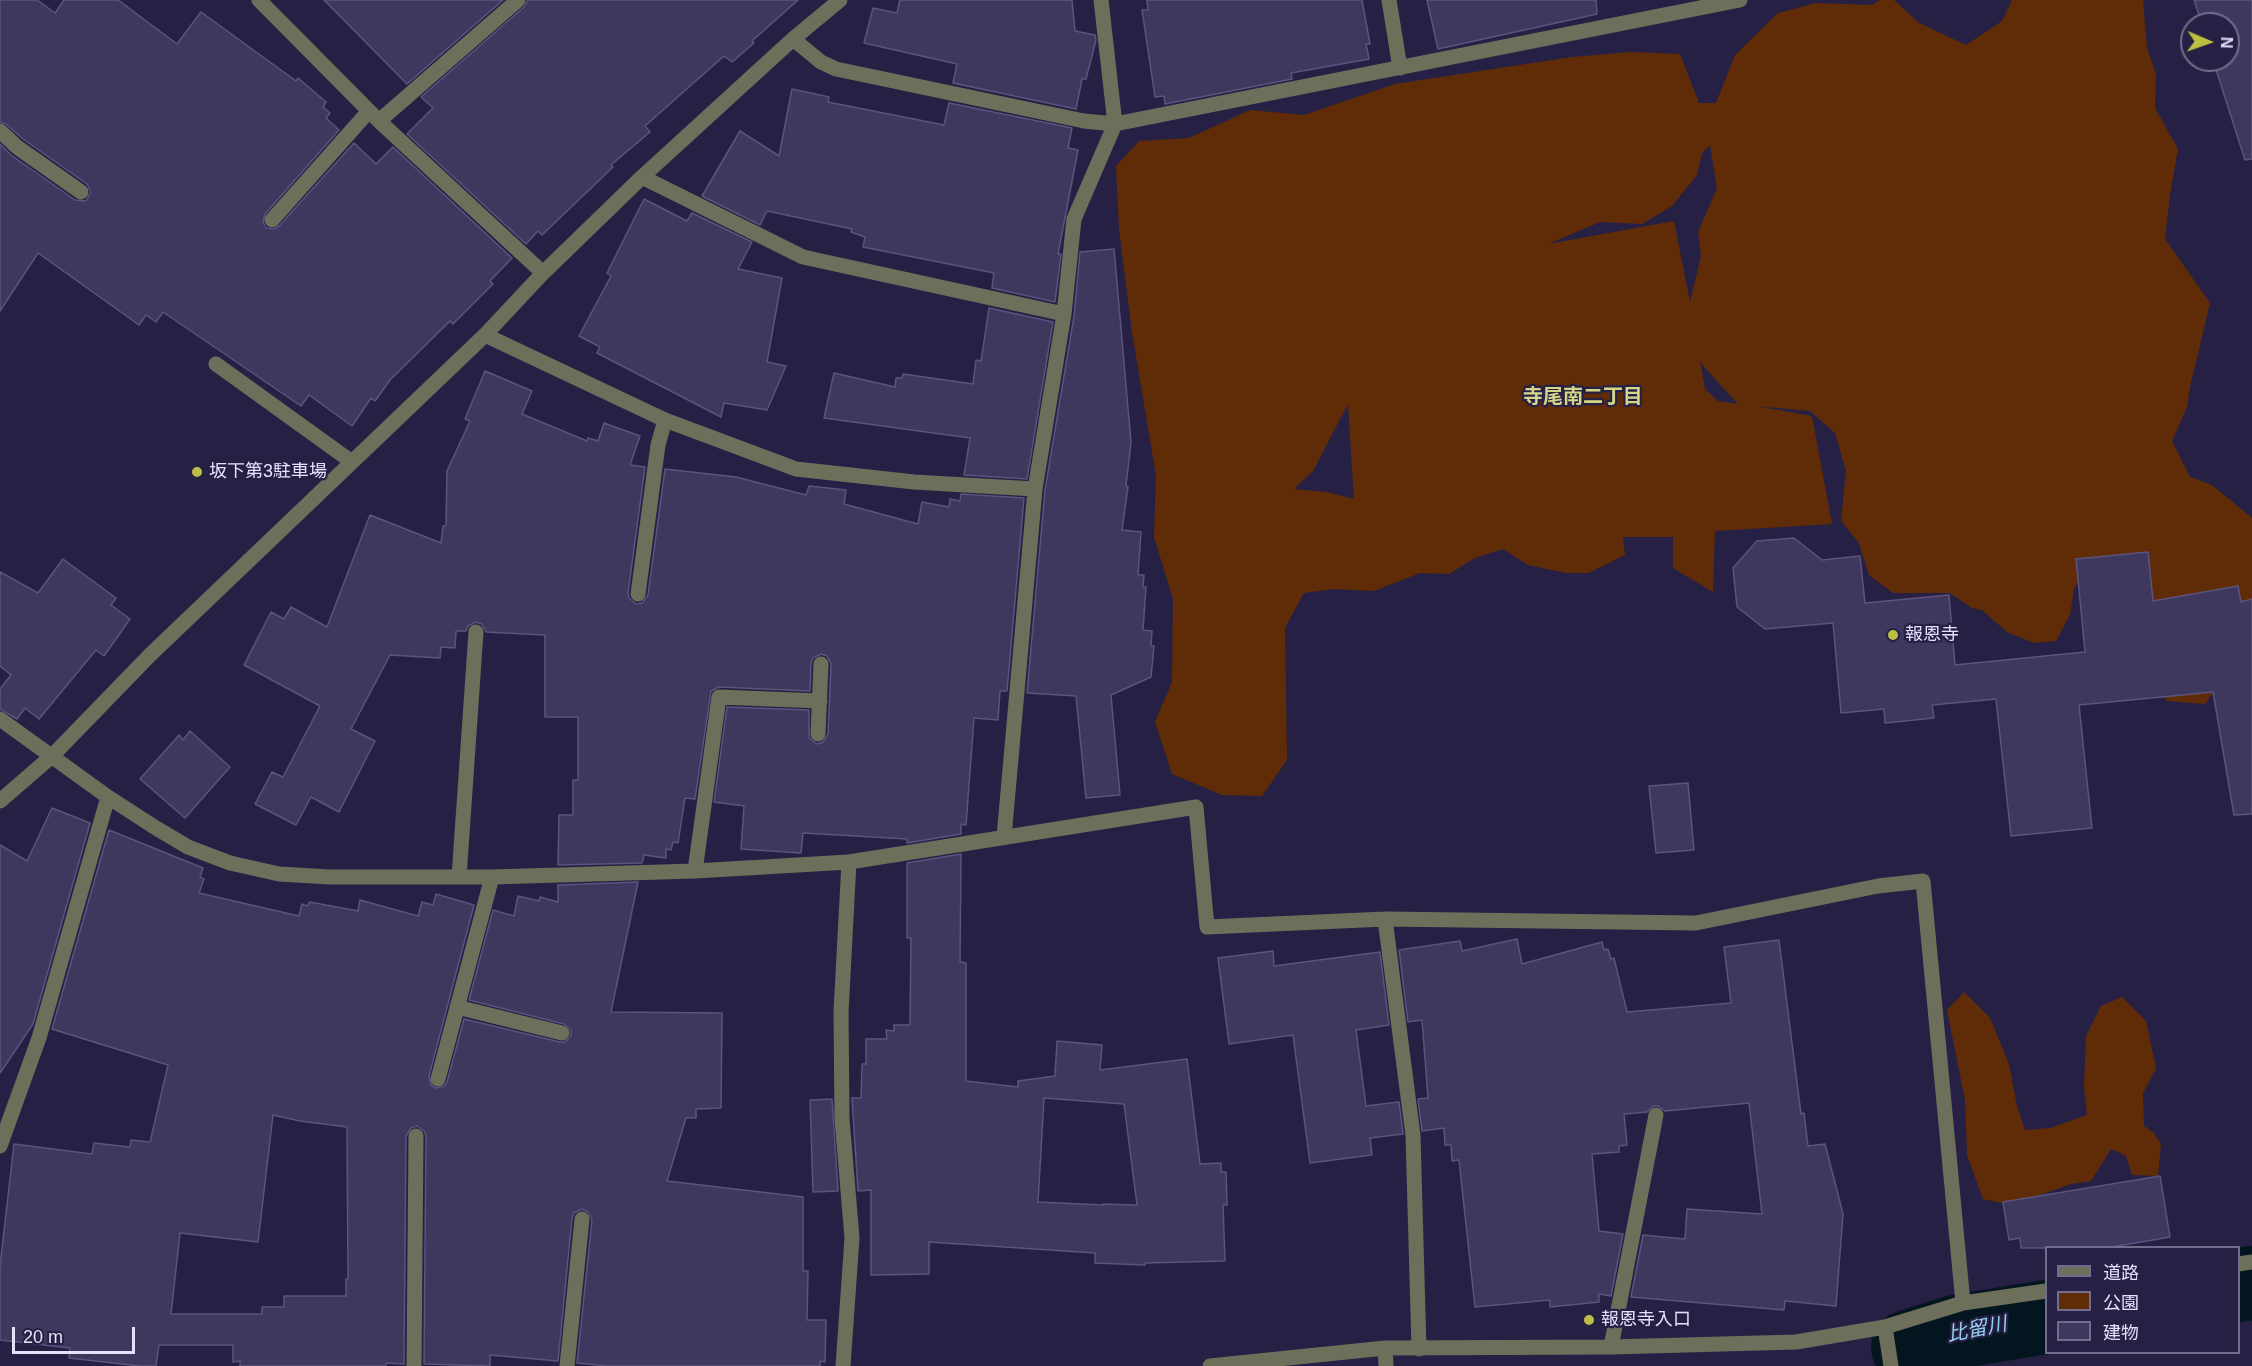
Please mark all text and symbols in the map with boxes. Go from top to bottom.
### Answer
north arrow [2180,12,2240,72]
text: N [2218,37,2235,49]
district label: 寺尾南二丁目 [1523,385,1643,409]
place label: 坂下第3駐車場 [209,461,327,483]
marker: 坂下第3駐車場 [190,465,204,479]
place label: 報恩寺 [1905,624,1959,646]
marker: 報恩寺 [1886,628,1900,642]
legend [2045,1246,2240,1354]
text: 道路 [2103,1263,2139,1283]
text: 公園 [2103,1293,2139,1313]
place label: 報恩寺入口 [1601,1309,1691,1331]
water label: 比留川 [1945,1312,2009,1348]
marker: 報恩寺入口 [1582,1313,1596,1327]
scale bar [15,1315,138,1353]
text: 建物 [2103,1323,2139,1343]
text: 20 m [23,1327,63,1347]

